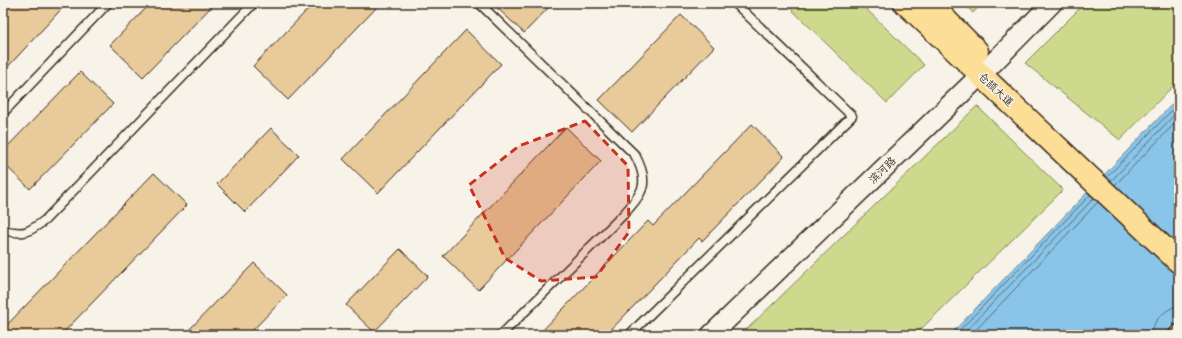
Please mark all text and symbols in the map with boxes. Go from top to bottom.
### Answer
street label: 仓颉大道 [973,68,1018,111]
street label: 滨河路 [865,153,901,189]

